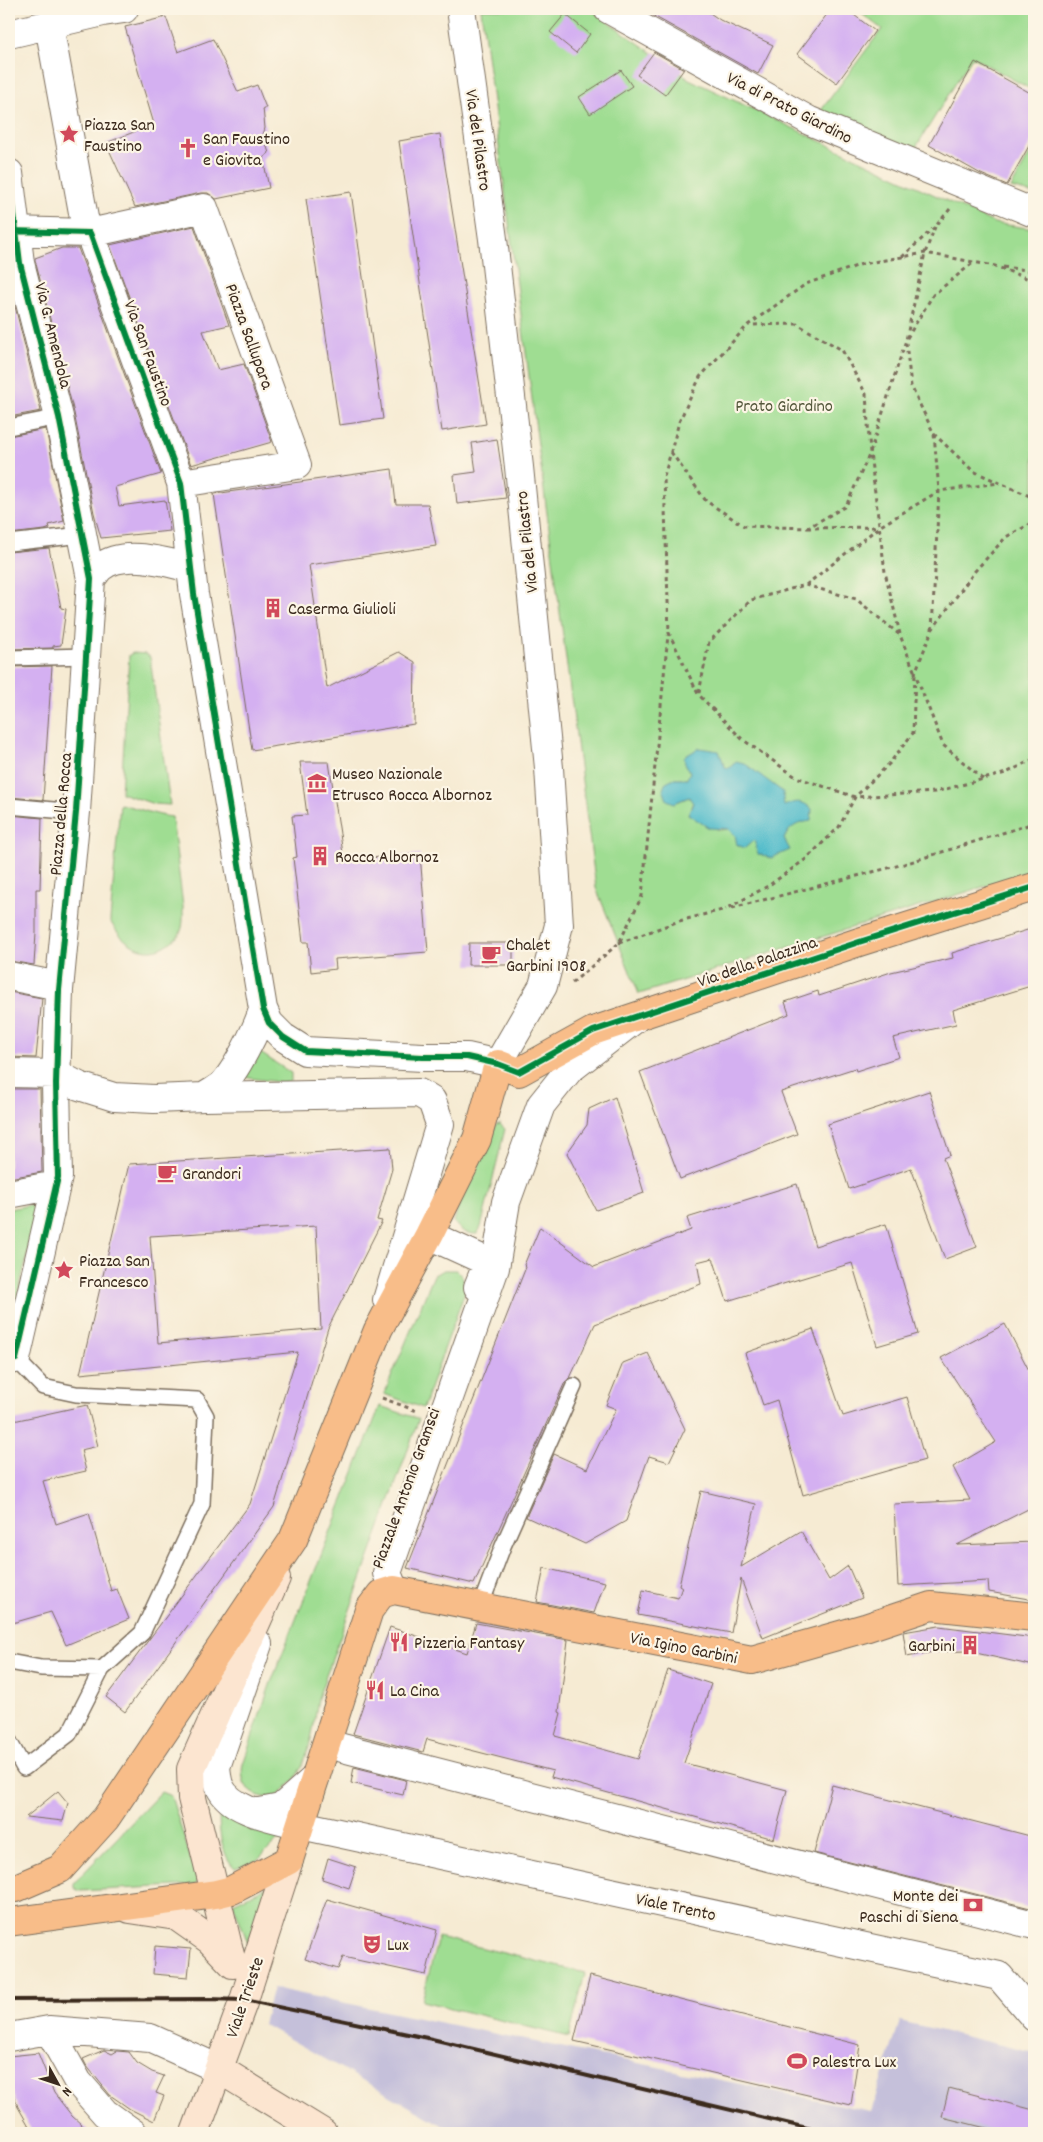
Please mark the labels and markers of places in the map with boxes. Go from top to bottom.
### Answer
place label: Piazza San Faustino [84,114,155,160]
place icon: Piazza San Faustino [58,123,80,145]
place label: San Faustino e Giovita [203,128,290,174]
church icon: San Faustino e Giovita [177,137,199,159]
building icon: Caserma Giulioli [262,597,284,619]
place label: Caserma Giulioli [288,598,396,623]
place label: Museo Nazionale Etrusco Rocca Albornoz [332,763,492,809]
museum icon: Museo Nazionale Etrusco Rocca Albornoz [306,772,328,794]
building icon: Rocca Albornoz [309,845,331,867]
place label: Rocca Albornoz [335,846,439,871]
place label: Chalet Garbini 1908 [506,934,586,980]
cafe icon: Chalet Garbini 1908 [480,943,502,965]
cafe icon: Grandori [156,1162,178,1184]
place label: Grandori [182,1163,241,1188]
place label: Piazza San Francesco [79,1250,150,1296]
place icon: Piazza San Francesco [53,1259,75,1281]
restaurant icon: Pizzeria Fantasy [388,1631,410,1653]
place label: Pizzeria Fantasy [414,1632,525,1657]
building icon: Garbini [959,1634,981,1656]
place label: Garbini [908,1635,955,1660]
restaurant icon: La Cina [364,1679,386,1701]
place label: La Cina [390,1680,439,1705]
place label: Monte dei Paschi di Siena [859,1885,959,1931]
bank icon: Monte dei Paschi di Siena [962,1894,984,1916]
theatre icon: Lux [361,1933,383,1955]
place label: Lux [387,1934,409,1959]
sports icon: Palestra Lux [786,2050,808,2072]
place label: Palestra Lux [812,2051,896,2076]

